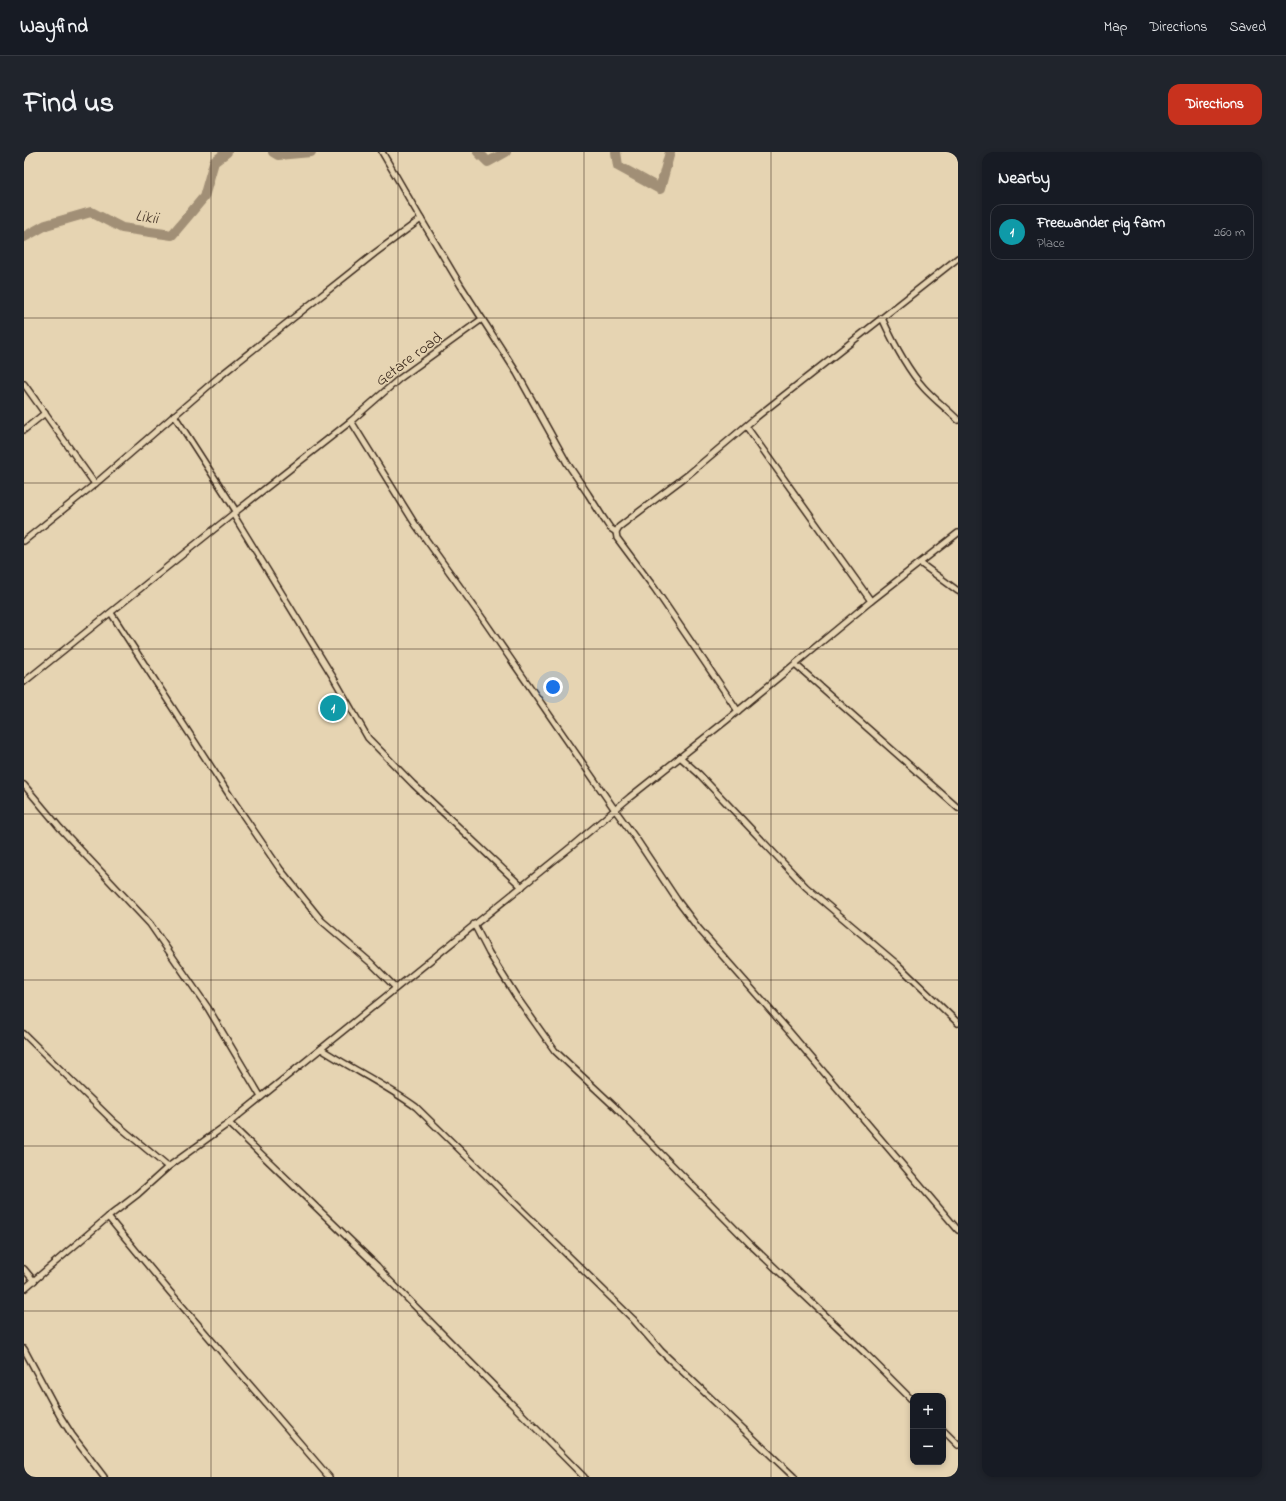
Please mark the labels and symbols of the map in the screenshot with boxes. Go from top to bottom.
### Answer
water label: Likii [134,204,162,232]
street label: Getare road [371,326,448,393]
your location [543,677,563,697]
pin: 1 [320,693,346,723]

